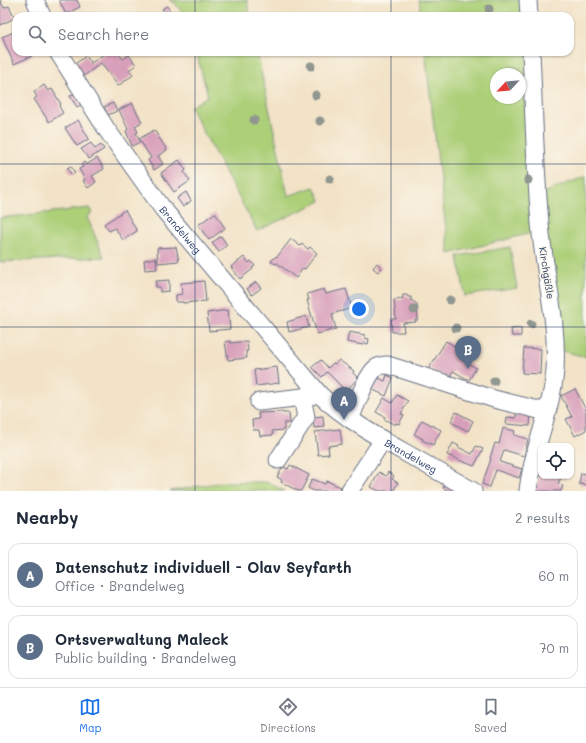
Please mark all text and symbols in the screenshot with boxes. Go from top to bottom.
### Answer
search box [12,12,574,56]
icon: search [26,23,48,45]
text: Search here [58,24,149,44]
north arrow [490,68,526,104]
street label: Brandelweg [156,203,205,256]
street label: Kirchgäßle [536,246,558,300]
your location [349,299,369,319]
pin: B [455,336,481,369]
pin: A [331,387,357,420]
street label: Brandelweg [382,435,440,476]
map controls [538,443,574,479]
button: locate [538,443,574,479]
text: Nearby [16,506,78,528]
text: 2 results [515,509,570,526]
text: Datenschutz individuell - Olav Seyfarth [55,557,352,577]
text: A [25,567,35,584]
text: 60 m [539,567,569,584]
text: Office · Brandelweg [55,577,184,594]
text: Ortsverwaltung Maleck [55,629,229,649]
text: B [26,639,34,656]
text: 70 m [539,639,569,656]
text: Public building · Brandelweg [55,649,236,666]
tab: Map [79,696,102,735]
tab: Directions [260,696,316,735]
tab: Saved [474,696,507,735]

